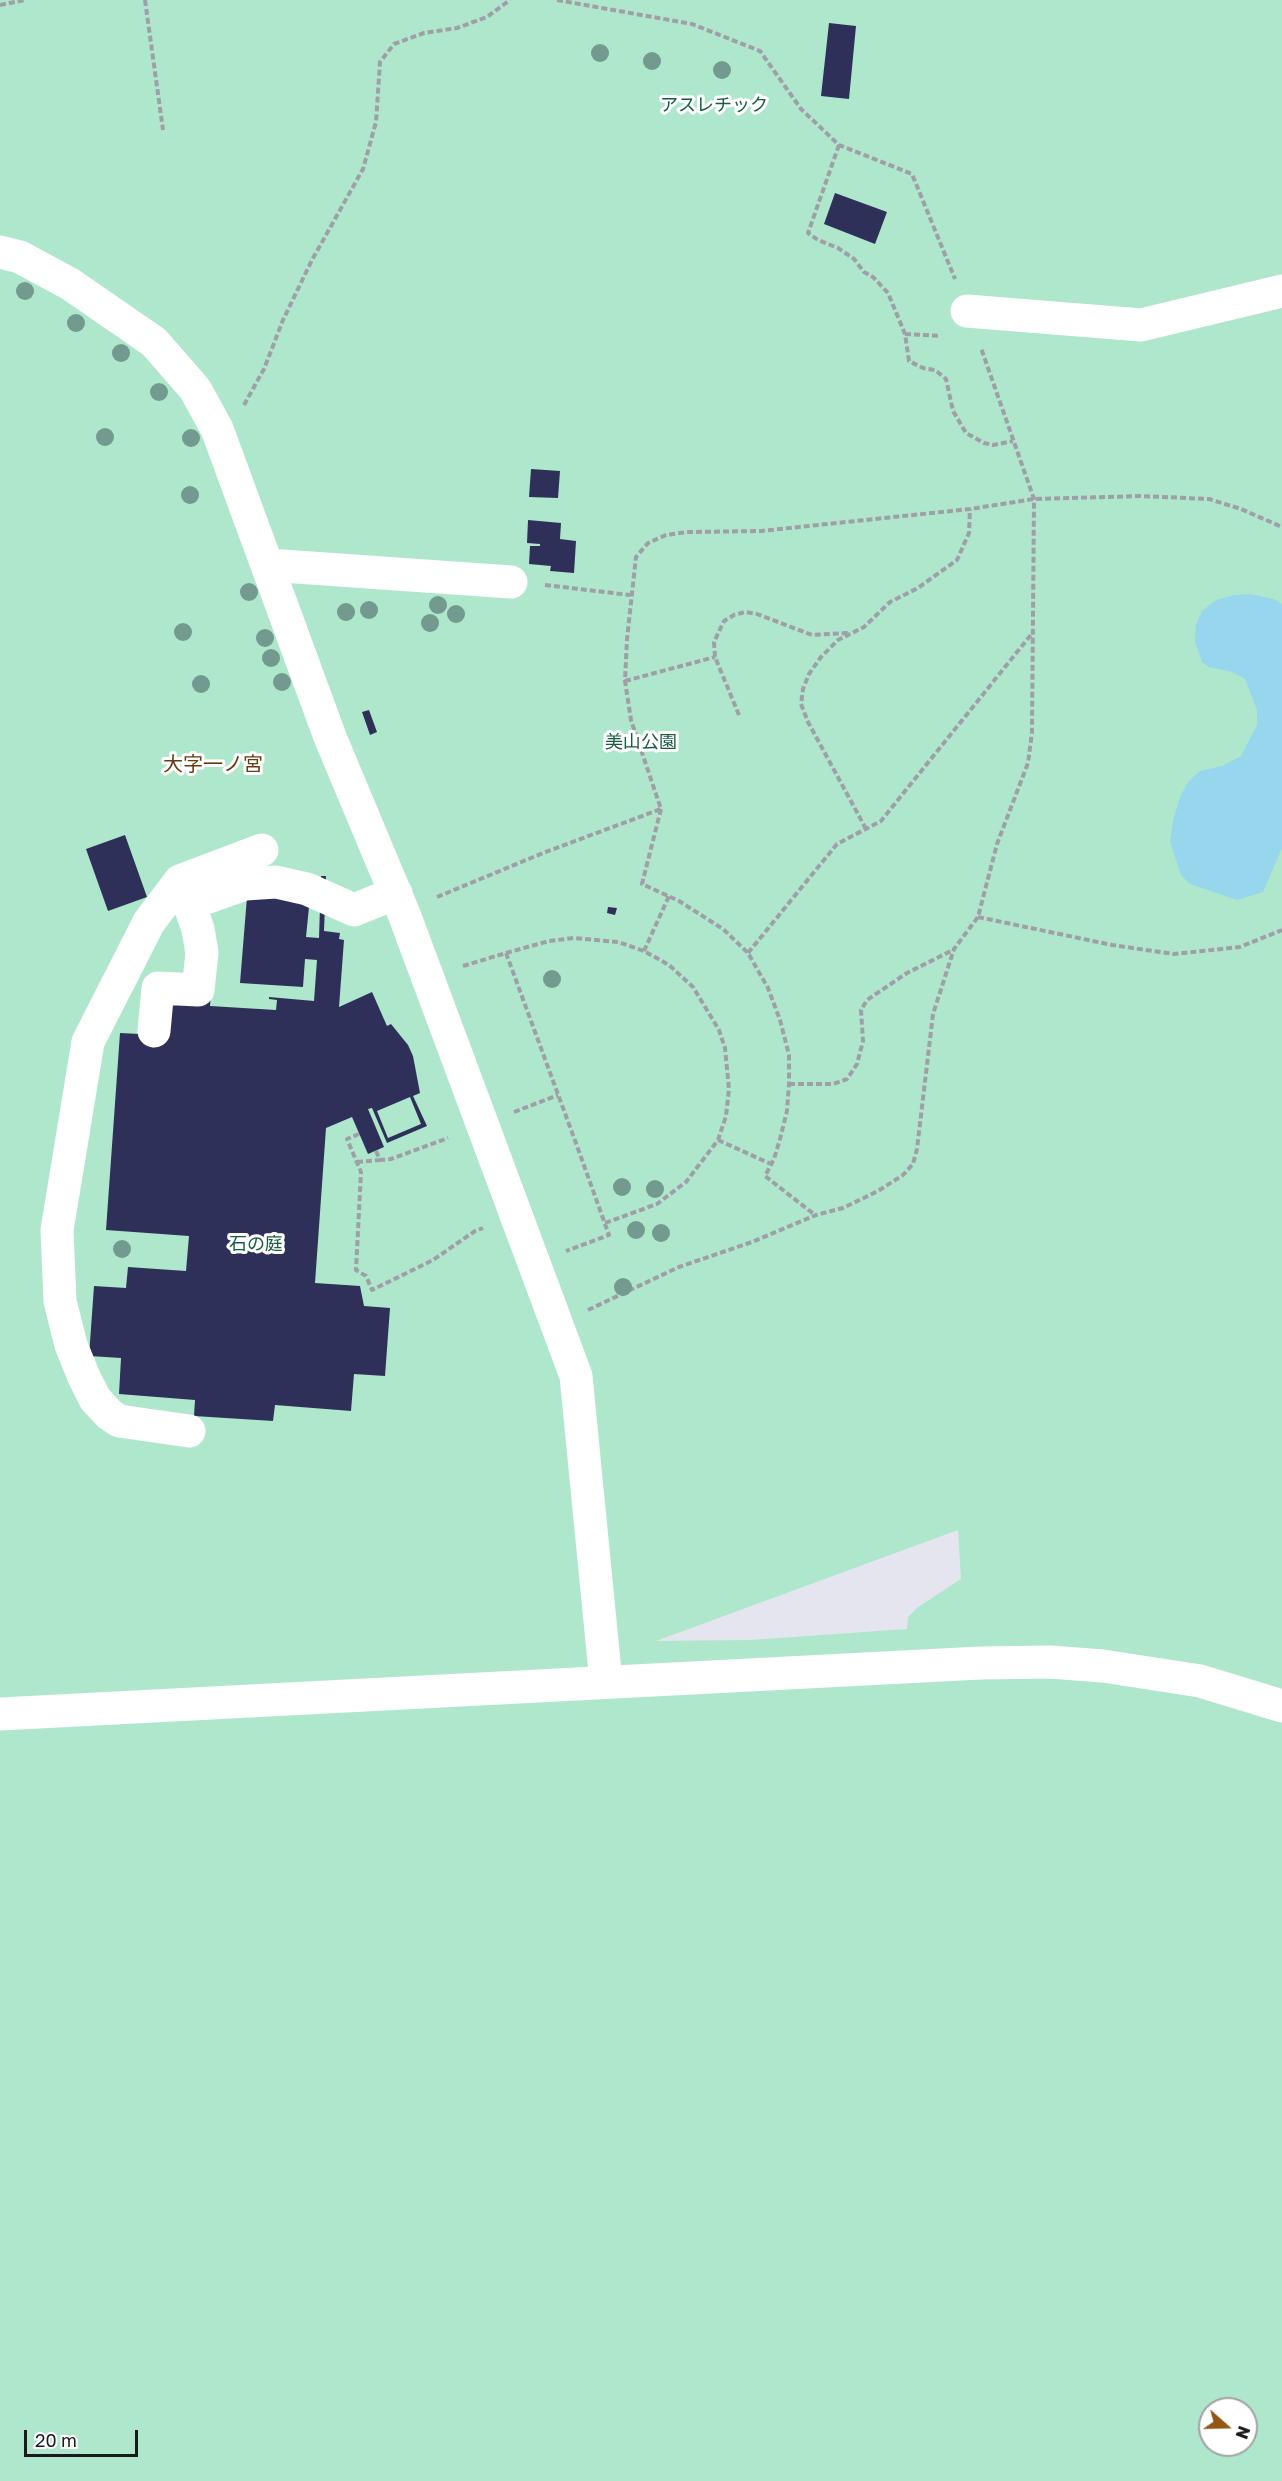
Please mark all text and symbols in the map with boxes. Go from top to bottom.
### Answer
park label: アスレチック [660,94,768,116]
park label: 美山公園 [605,731,677,753]
district label: 大字一ノ宮 [163,753,263,777]
park label: 石の庭 [229,1233,283,1255]
north arrow [1198,2397,1258,2457]
scale bar [27,2418,141,2456]
text: N [1232,2423,1255,2442]
text: 20 m [35,2429,77,2451]

